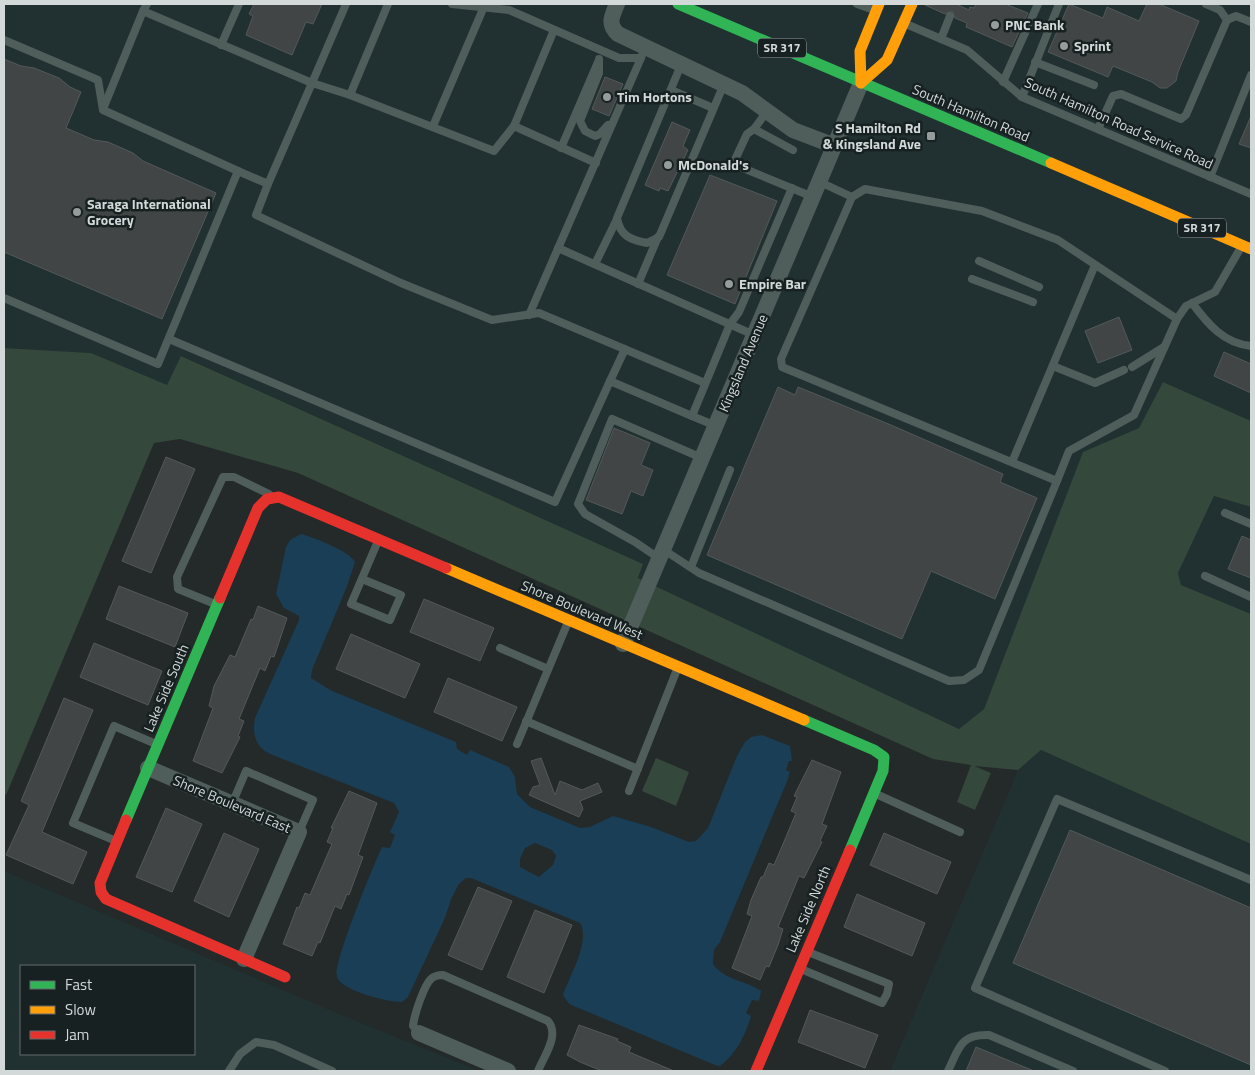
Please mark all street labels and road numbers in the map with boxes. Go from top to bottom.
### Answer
road number: SR 317 [758,38,806,58]
street label: South Hamilton Road Service Road [1022,71,1217,174]
street label: South Hamilton Road [909,78,1033,147]
road number: SR 317 [1178,218,1226,238]
street label: Kingsland Avenue [712,311,773,415]
street label: Shore Boulevard West [518,574,646,645]
street label: Lake Side South [138,641,193,735]
street label: Shore Boulevard East [170,769,294,838]
street label: Lake Side North [780,862,835,956]

